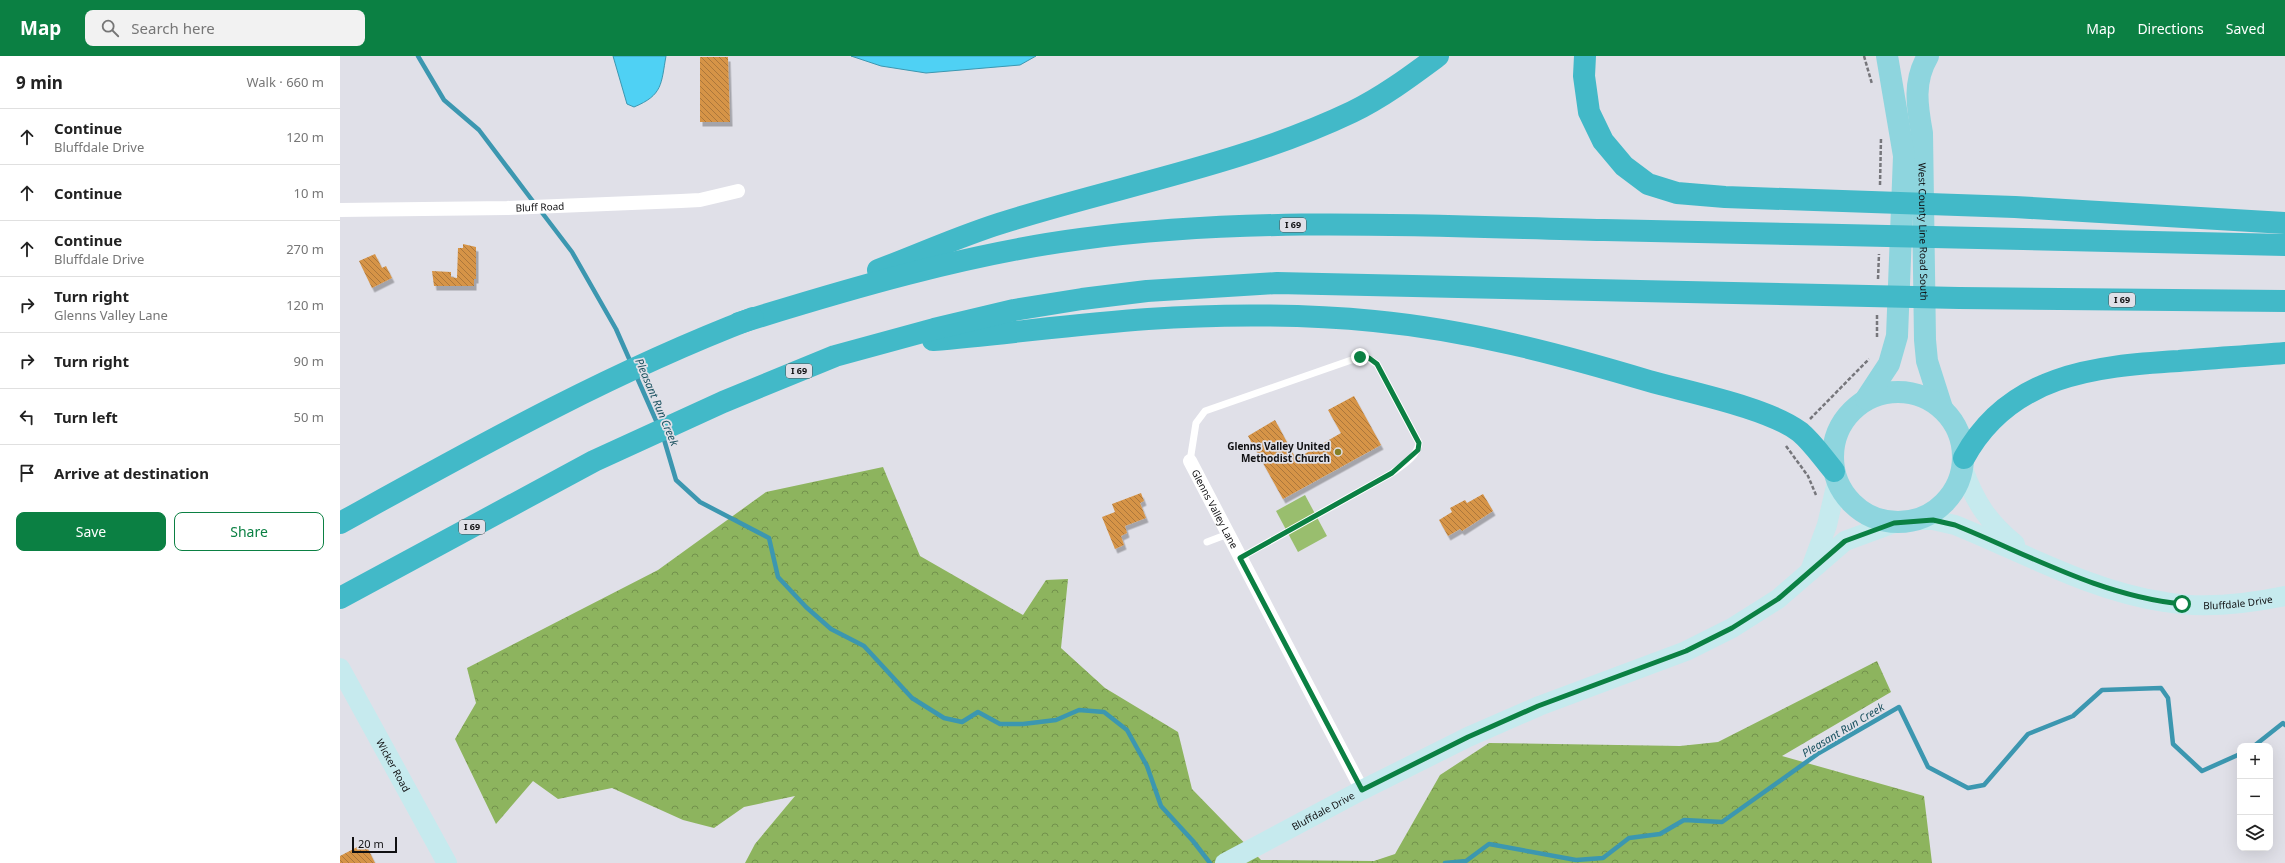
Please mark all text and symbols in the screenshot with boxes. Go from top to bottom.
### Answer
search box [85,10,365,46]
text: Map [20,15,61,41]
icon: search [99,17,121,39]
text: Search here [131,18,215,38]
text: Map [2086,19,2115,38]
text: Directions [2137,19,2204,38]
text: Saved [2226,19,2265,38]
text: 9 min [16,71,63,94]
text: Walk · 660 m [246,73,324,91]
text: Continue [54,118,122,138]
icon: ahead [16,126,38,148]
text: 120 m [286,128,324,146]
text: Bluffdale Drive [54,138,144,156]
street label: West County Line Road South [1915,162,1931,301]
icon: ahead [16,182,38,204]
text: Continue [54,183,122,203]
text: 10 m [294,184,324,202]
street label: Bluff Road [515,199,565,215]
road number: I 69 [1280,218,1306,232]
text: Continue [54,230,122,250]
icon: ahead [16,238,38,260]
text: 270 m [286,240,324,258]
text: Bluffdale Drive [54,250,144,268]
text: Turn right [54,286,129,306]
road number: I 69 [2109,293,2135,307]
icon: right [16,294,38,316]
text: 120 m [286,296,324,314]
text: Glenns Valley Lane [54,306,168,324]
route end [1351,348,1369,366]
icon: right [16,350,38,372]
text: Turn right [54,351,129,371]
text: 90 m [294,352,324,370]
water label: Pleasant Run Creek [632,356,683,448]
road number: I 69 [786,364,812,378]
icon: left [16,406,38,428]
text: Turn left [54,407,118,427]
text: 50 m [294,408,324,426]
place label: Glenns Valley United Methodist Church [1227,439,1330,465]
marker: Glenns Valley United Methodist Church [1333,447,1343,457]
icon: arrive [16,462,38,484]
text: Arrive at destination [54,463,209,483]
street label: Glenns Valley Lane [1188,467,1242,551]
button: Save [16,512,166,551]
button: Share [174,512,324,551]
road number: I 69 [459,520,485,534]
street label: Bluffdale Drive [2203,592,2274,612]
route start [2173,595,2191,613]
water label: Pleasant Run Creek [1799,699,1887,760]
street label: Wicker Road [373,736,414,794]
map controls [2237,743,2273,851]
button: + [2237,743,2273,779]
button: − [2237,779,2273,815]
street label: Bluffdale Drive [1289,788,1357,833]
button: layers [2237,815,2273,851]
scale bar [352,835,397,854]
text: 20 m [358,836,384,851]

